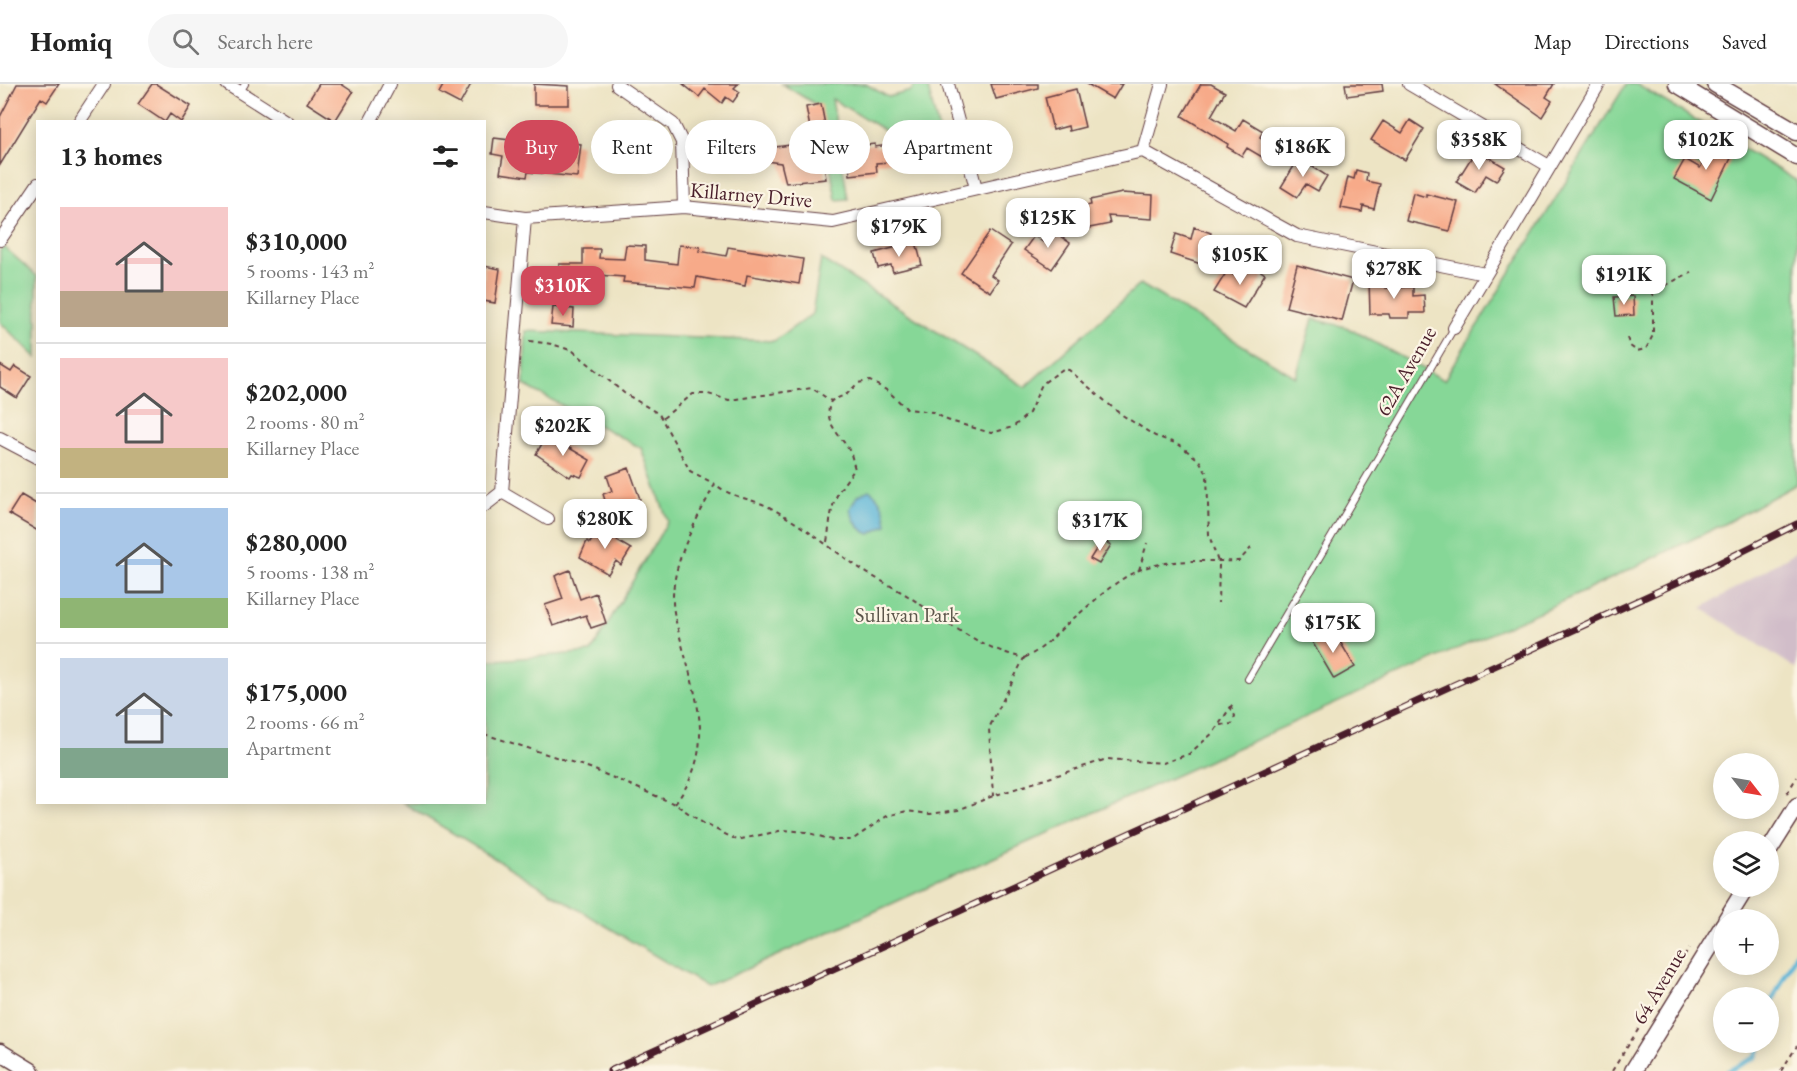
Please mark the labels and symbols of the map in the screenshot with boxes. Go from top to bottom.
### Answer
pin: $358K [1437,120,1521,171]
pin: $102K [1664,120,1748,171]
pin: $186K [1261,127,1345,178]
street label: Killarney Drive [689,176,813,213]
pin: $125K [1006,198,1090,249]
pin: $179K [857,207,941,258]
pin: $105K [1198,235,1282,286]
pin: $278K [1352,249,1436,300]
pin: $191K [1582,255,1666,306]
pin: $310K [521,266,605,317]
street label: 62A Avenue [1369,321,1442,420]
pin: $202K [521,406,605,457]
pin: $280K [563,499,647,550]
pin: $317K [1058,501,1142,552]
park label: Sullivan Park [855,601,960,628]
pin: $175K [1291,603,1375,654]
north arrow [1713,753,1779,819]
street label: 64 Avenue [1625,943,1692,1029]

